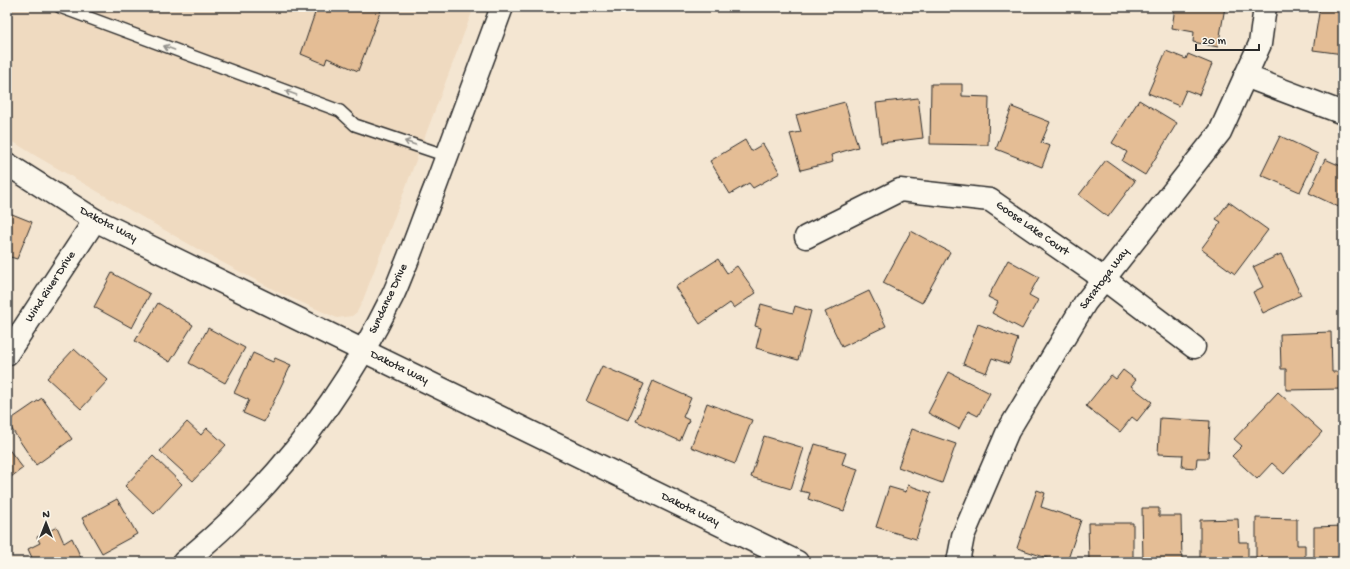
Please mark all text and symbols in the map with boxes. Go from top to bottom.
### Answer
scale bar [1196,26,1259,52]
text: 20 m [1202,35,1227,49]
one-way arrow [164,43,176,51]
one-way arrow [285,89,298,96]
one-way arrow [404,139,416,147]
street label: Goose Lake Court [993,198,1072,260]
street label: Dakota Way [76,204,139,246]
street label: Saratoga Way [1077,245,1133,313]
street label: Wind River Drive [23,248,80,325]
street label: Sundance Drive [367,261,412,336]
street label: Dakota Way [367,347,431,388]
street label: Dakota Way [658,489,722,530]
north arrow [26,503,66,543]
text: N [42,509,50,521]

